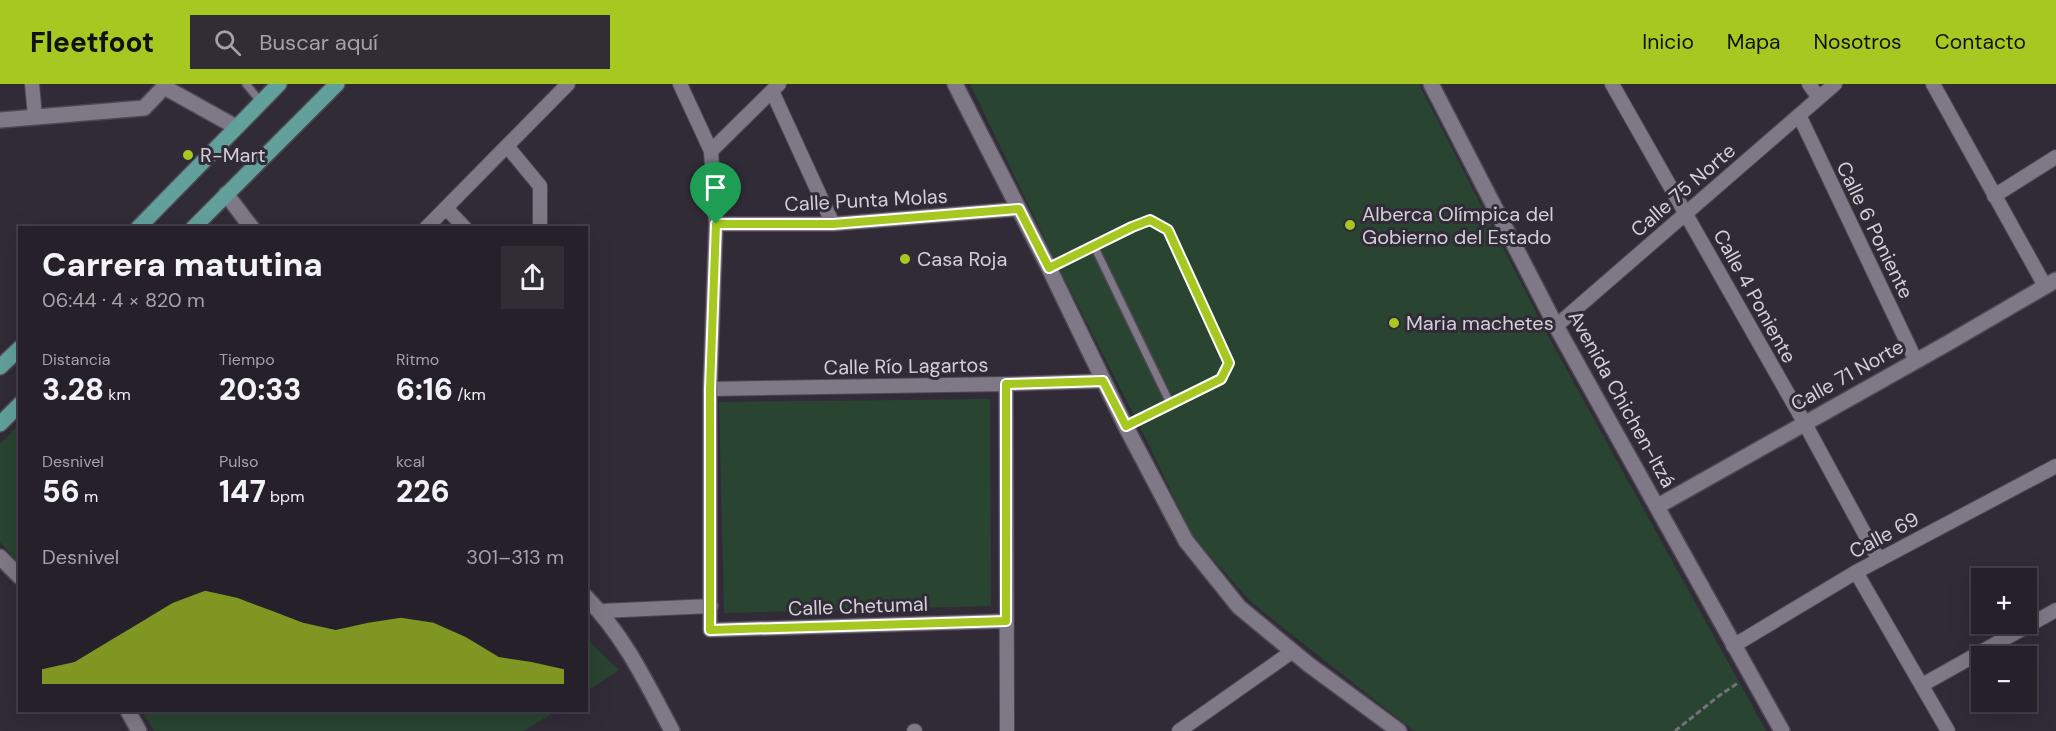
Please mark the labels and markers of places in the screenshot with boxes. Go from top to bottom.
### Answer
place label: R-Mart [200,142,266,168]
marker: R-Mart [181,148,195,162]
pin [690,162,741,224]
place label: Alberca Olímpica del Gobierno del Estado [1362,201,1554,250]
marker: Alberca Olímpica del Gobierno del Estado [1343,218,1357,232]
place label: Casa Roja [917,246,1007,272]
marker: Casa Roja [898,252,912,266]
place label: Maria machetes [1406,310,1554,336]
marker: Maria machetes [1387,316,1401,330]

